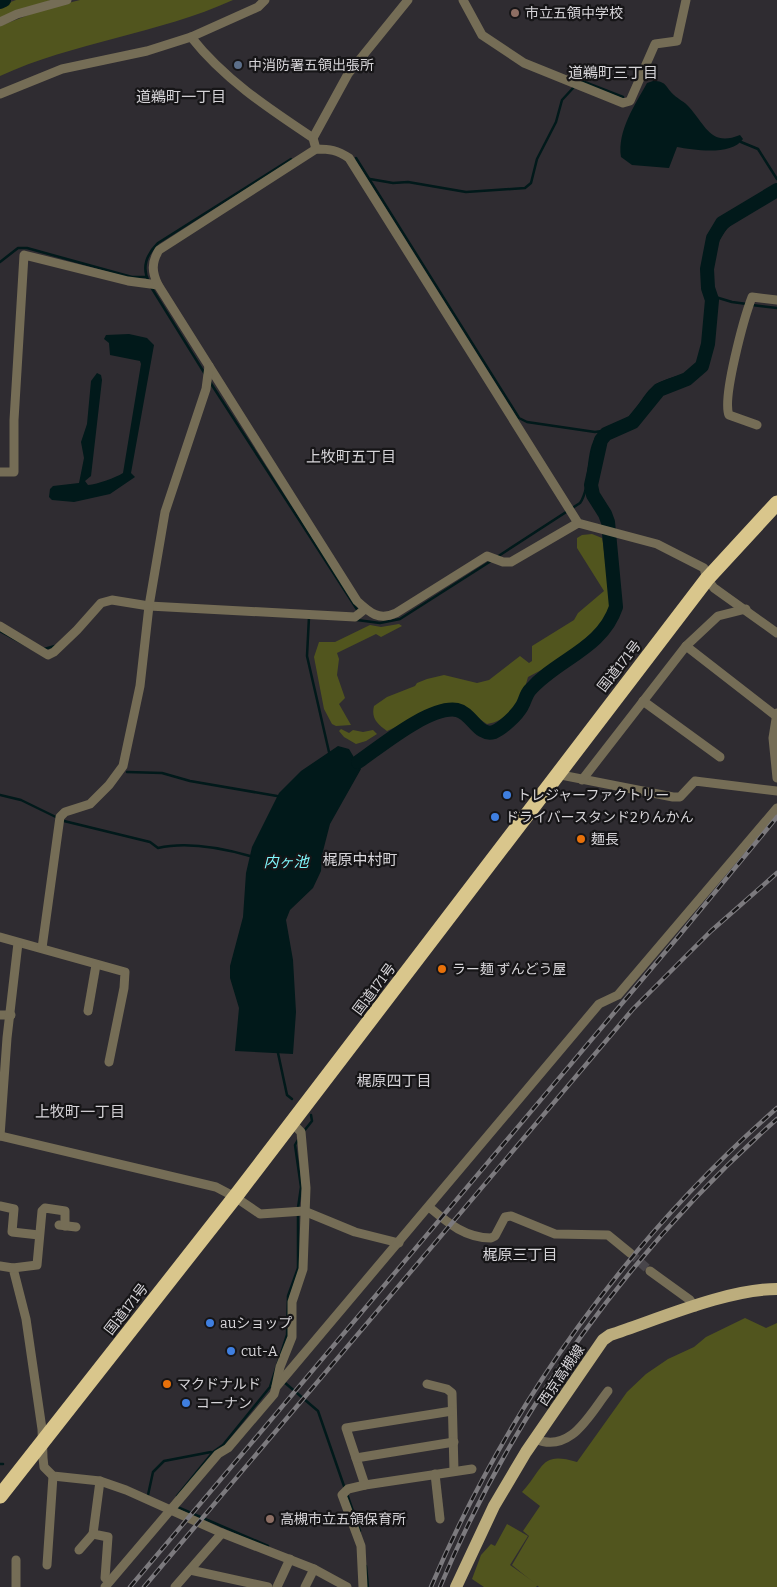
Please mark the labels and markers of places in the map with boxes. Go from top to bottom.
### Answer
place label: 市立五領中学校 [525,5,623,22]
marker: 市立五領中学校 [509,7,521,19]
place label: 中消防署五領出張所 [248,57,374,74]
marker: 中消防署五領出張所 [232,59,244,71]
place label: トレジャーファクトリー [517,787,669,804]
marker: トレジャーファクトリー [501,789,513,801]
place label: ドライバースタンド2りんかん [505,809,694,826]
marker: ドライバースタンド2りんかん [489,811,501,823]
place label: 麺長 [591,831,619,848]
marker: 麺長 [575,833,587,845]
place label: ラー麺 ずんどう屋 [452,961,566,978]
marker: ラー麺 ずんどう屋 [436,963,448,975]
place label: auショップ [220,1315,292,1332]
marker: auショップ [204,1317,216,1329]
place label: cut-A [241,1343,278,1360]
marker: cut-A [225,1345,237,1357]
place label: マクドナルド [177,1376,261,1393]
marker: マクドナルド [161,1378,173,1390]
place label: コーナン [196,1395,252,1412]
marker: コーナン [180,1397,192,1409]
place label: 高槻市立五領保育所 [280,1511,406,1528]
marker: 高槻市立五領保育所 [264,1513,276,1525]

